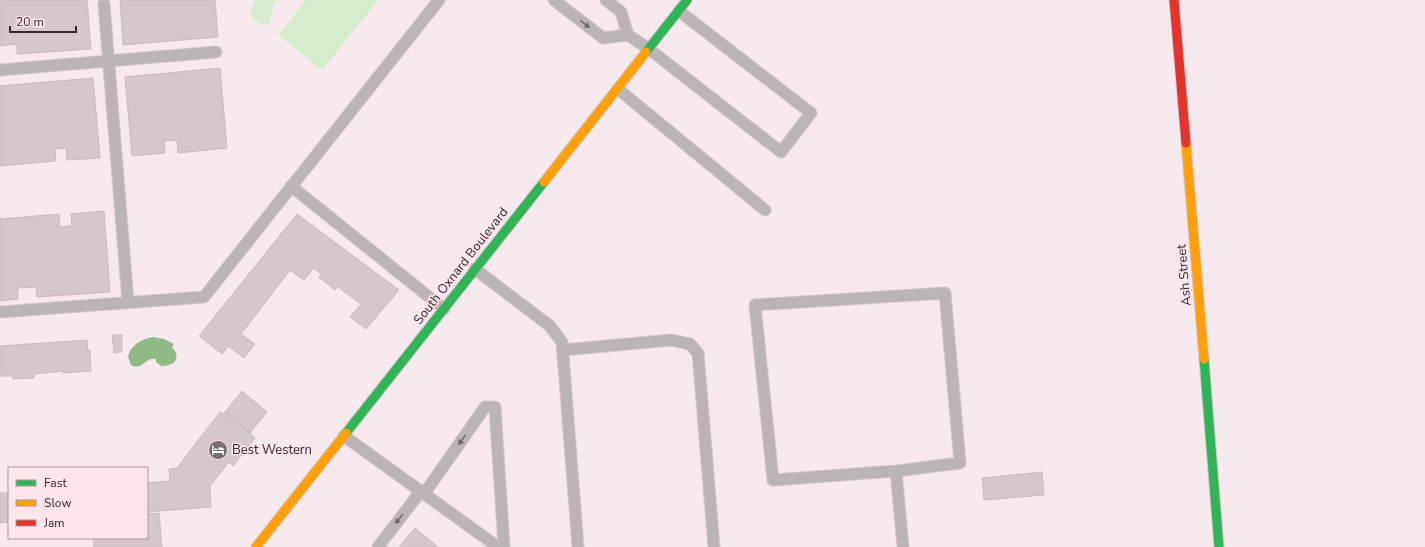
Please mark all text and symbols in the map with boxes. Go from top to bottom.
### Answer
scale bar [10,8,76,34]
text: 20 m [16,14,44,30]
one-way arrow [579,20,590,28]
street label: South Oxnard Boulevard [410,204,512,328]
street label: Ash Street [1172,243,1196,307]
one-way arrow [458,434,466,445]
hotel icon: Best Western [207,439,229,461]
place label: Best Western [232,441,312,459]
legend [8,467,148,539]
text: Fast [44,475,67,491]
text: Slow [44,495,72,511]
one-way arrow [395,514,403,525]
text: Jam [43,515,65,531]

